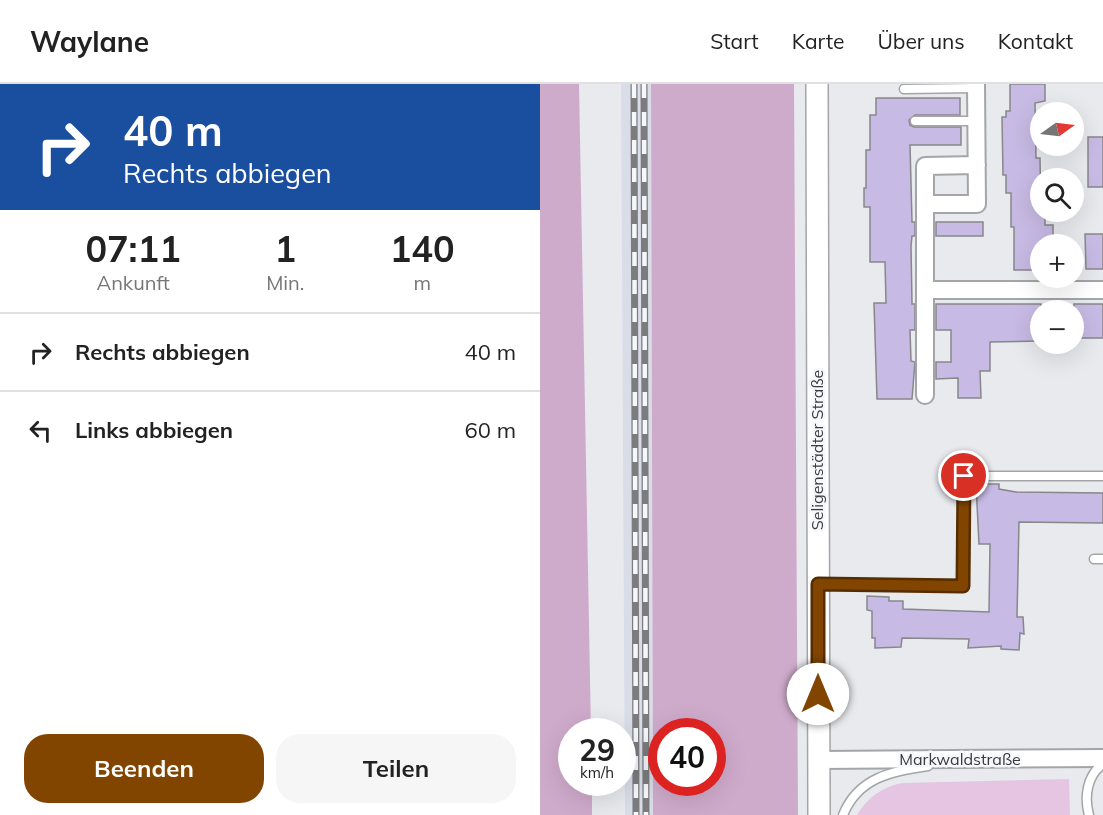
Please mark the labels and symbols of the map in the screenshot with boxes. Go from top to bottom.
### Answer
north arrow [1030,102,1084,156]
street label: Seligenstädter Straße [807,370,827,530]
pin [938,450,989,501]
position arrow [786,662,850,726]
speed limit sign: 40 [648,718,726,796]
street label: Markwaldstraße [899,749,1021,769]

